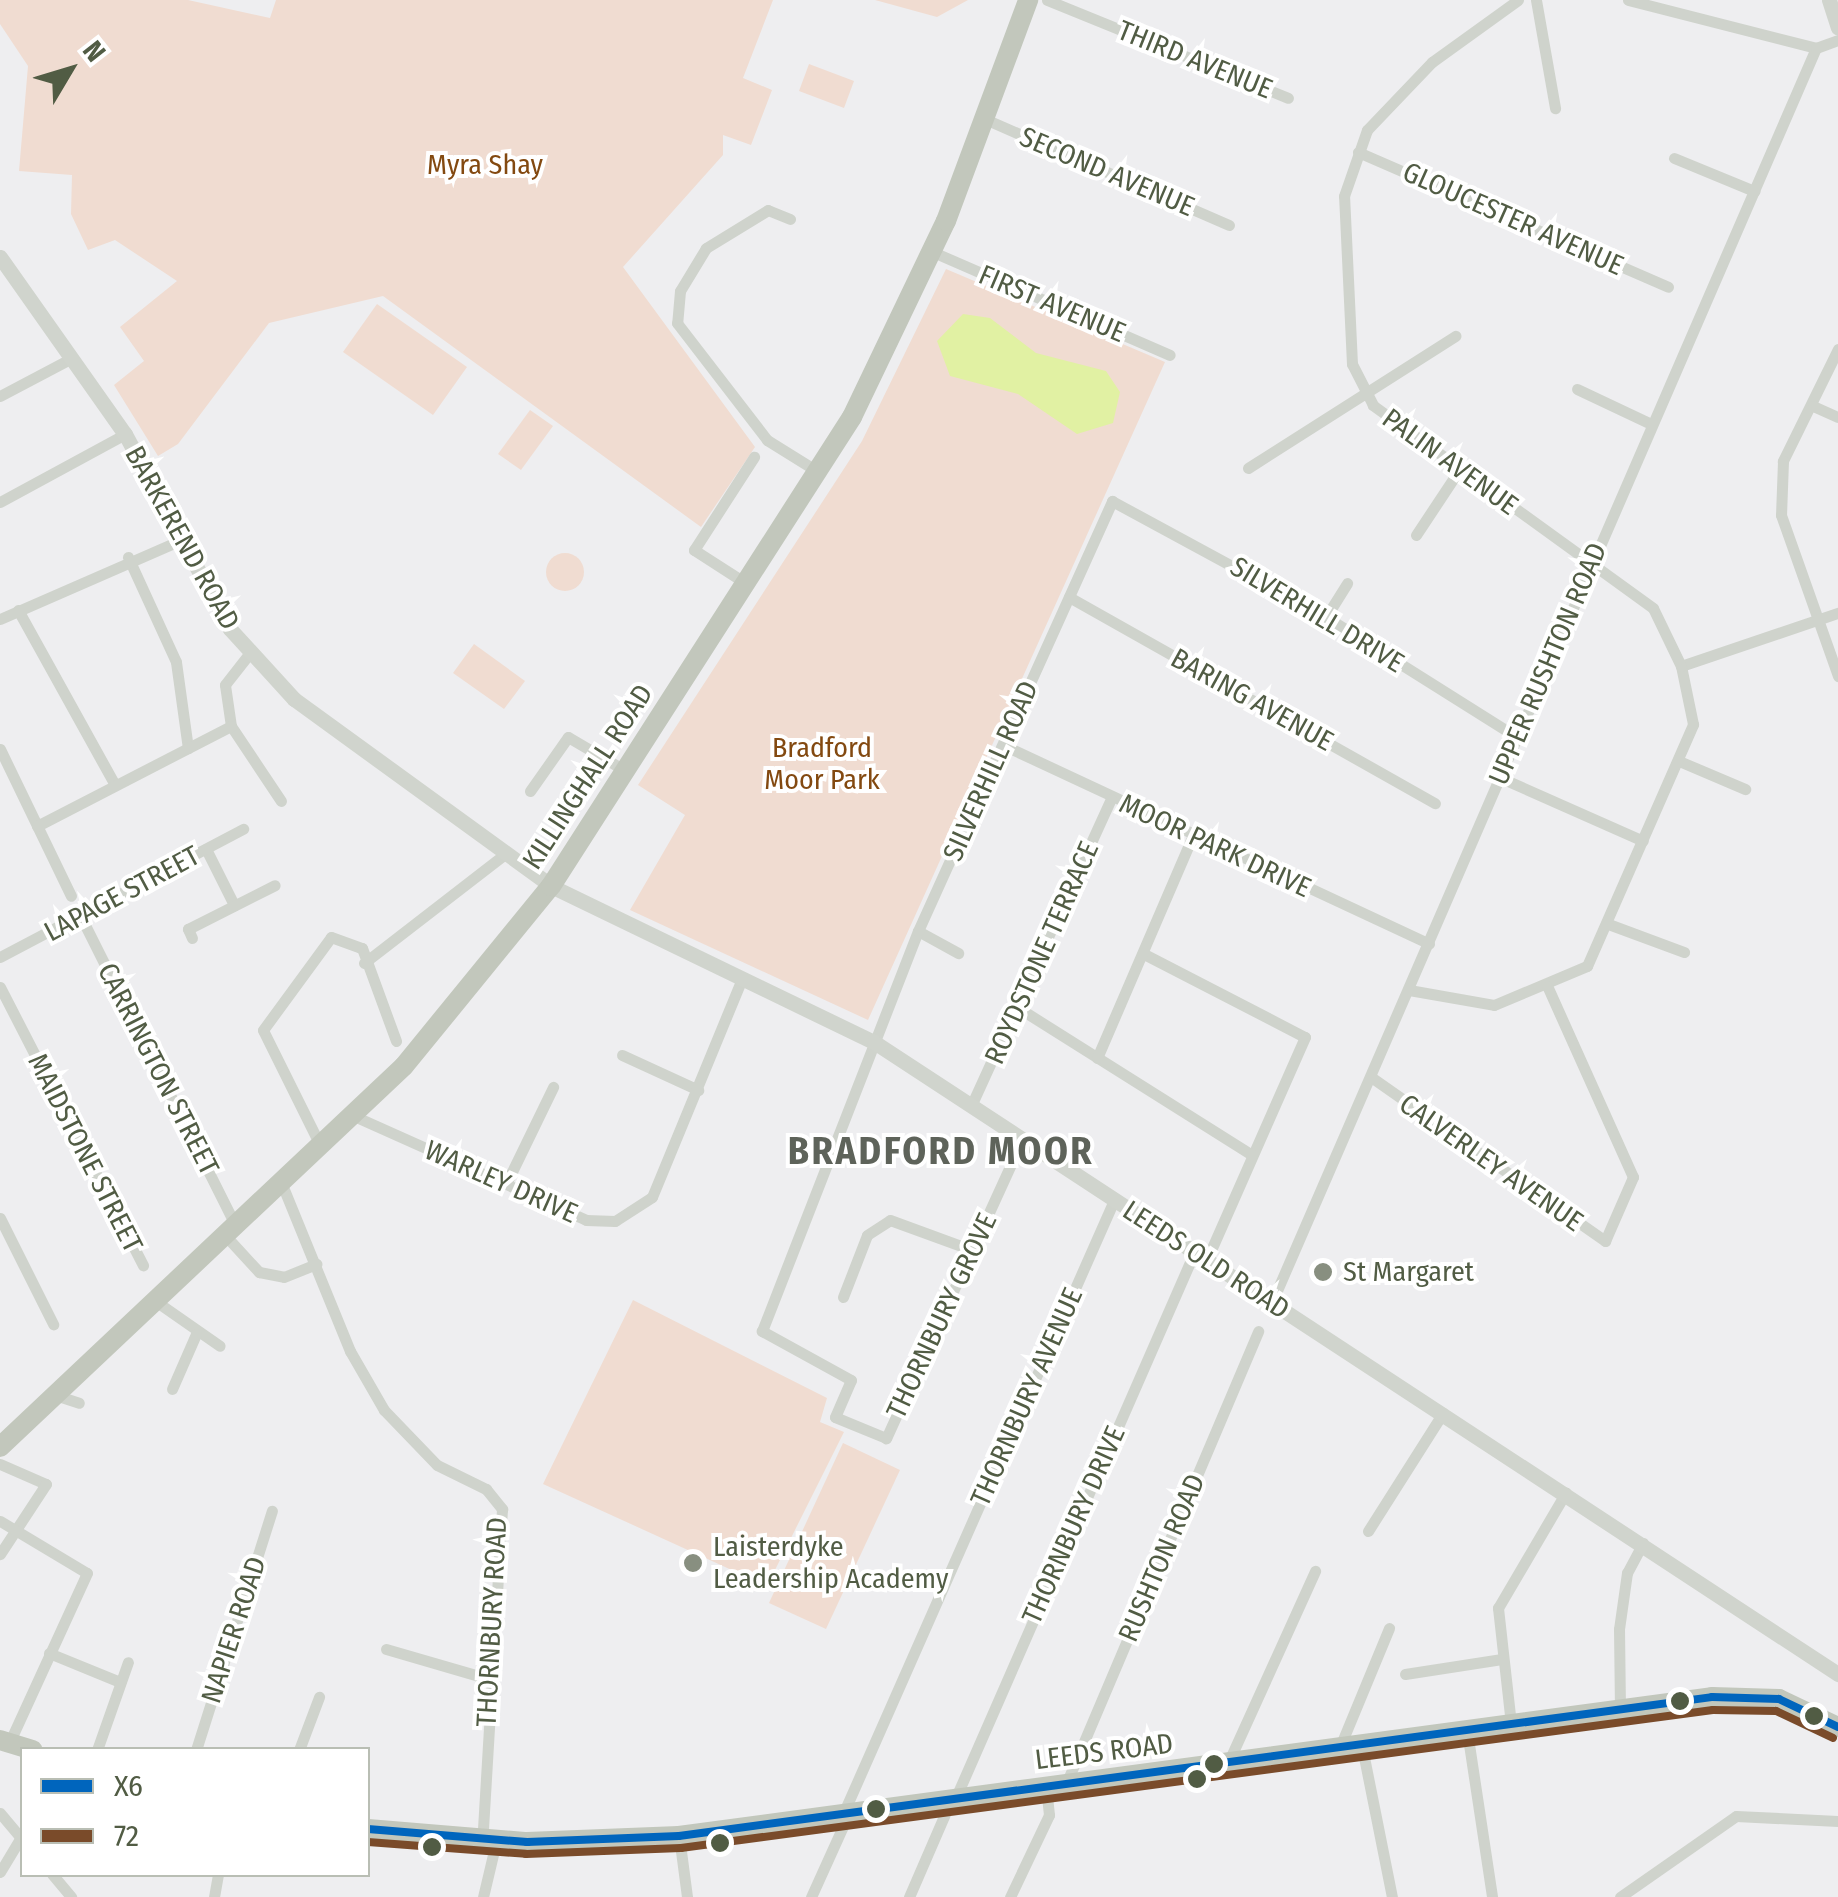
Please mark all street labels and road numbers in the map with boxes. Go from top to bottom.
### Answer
street label: THIRD AVENUE [1113,14,1277,106]
street label: SECOND AVENUE [1015,120,1199,224]
street label: GLOUCESTER AVENUE [1398,155,1628,283]
street label: FIRST AVENUE [974,258,1130,350]
street label: PALIN AVENUE [1376,402,1524,522]
street label: BARKEREND ROAD [118,440,246,636]
street label: UPPER RUSHTON ROAD [1482,538,1614,790]
street label: SILVERHILL DRIVE [1224,550,1410,680]
street label: BARING AVENUE [1165,642,1339,758]
street label: SILVERHILL ROAD [936,676,1046,866]
street label: KILLINGHALL ROAD [516,678,660,876]
street label: MOOR PARK DRIVE [1114,787,1316,905]
street label: ROYDSTONE TERRACE [978,837,1106,1069]
street label: LAPAGE STREET [39,839,205,949]
street label: CARRINGTON STREET [90,957,226,1181]
street label: MAIDSTONE STREET [20,1048,150,1258]
street label: CALVERLEY AVENUE [1393,1087,1589,1239]
street label: WARLEY DRIVE [420,1133,582,1231]
street label: LEEDS OLD ROAD [1117,1194,1295,1326]
street label: THORNBURY GROVE [880,1208,1004,1424]
street label: THORNBURY AVENUE [964,1283,1090,1511]
street label: THORNBURY DRIVE [1015,1421,1133,1629]
street label: RUSHTON ROAD [1112,1469,1212,1647]
street label: THORNBURY ROAD [470,1516,514,1728]
street label: NAPIER ROAD [195,1553,273,1707]
street label: LEEDS ROAD [1033,1727,1175,1777]

